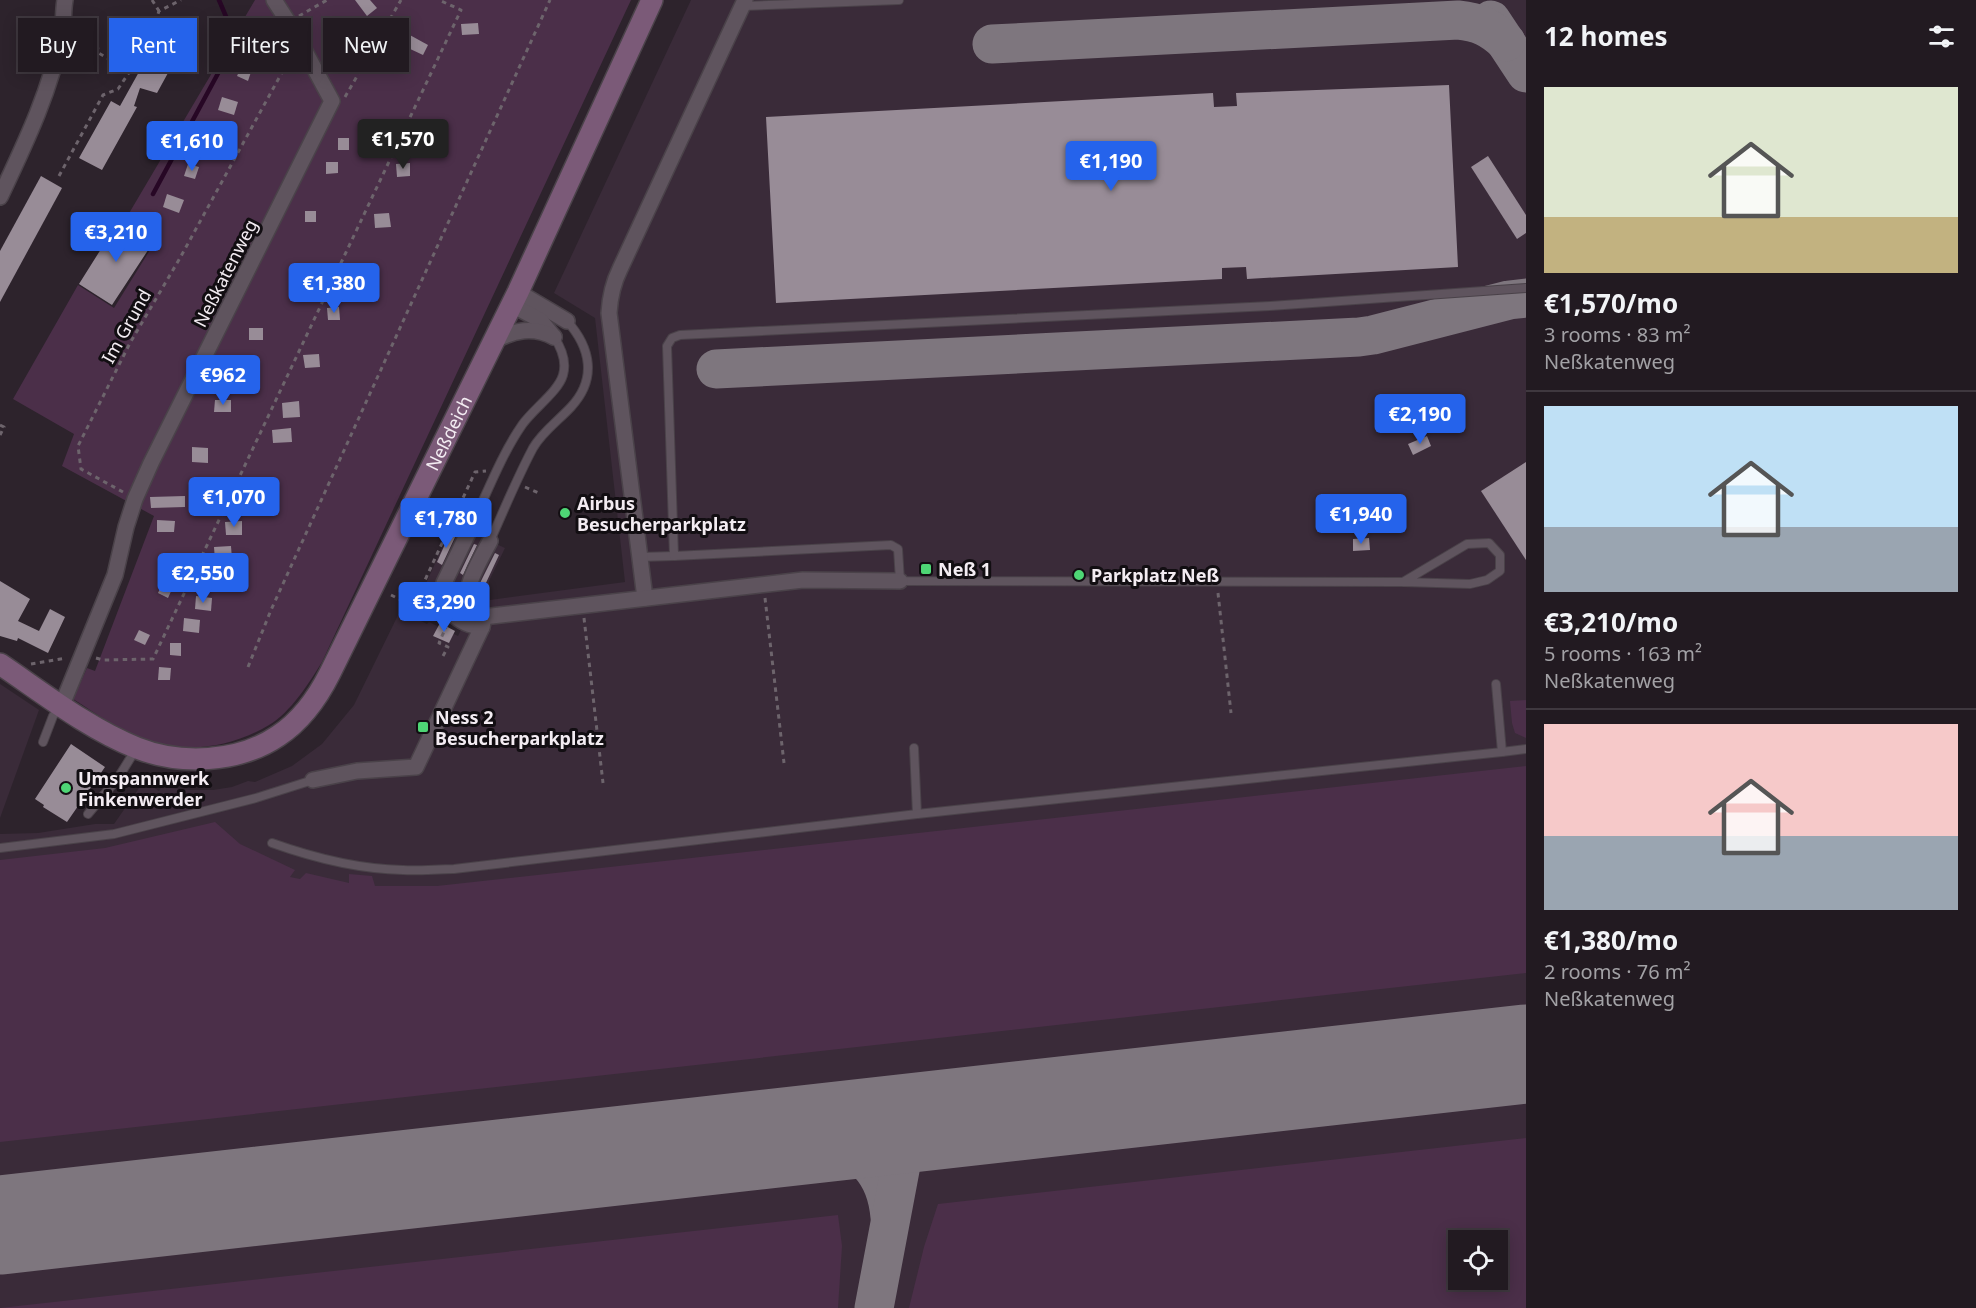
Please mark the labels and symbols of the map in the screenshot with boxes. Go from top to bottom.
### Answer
pin: €1,570 [354,119,452,170]
pin: €1,610 [143,121,241,172]
pin: €1,190 [1062,141,1160,192]
pin: €3,210 [67,212,165,263]
street label: Neßkatenweg [188,215,262,331]
pin: €1,380 [285,263,383,314]
street label: Im Grund [96,285,156,367]
pin: €962 [187,355,259,406]
street label: Neßdeich [420,391,477,474]
pin: €2,190 [1371,394,1469,445]
pin: €1,070 [185,477,283,528]
place label: Airbus Besucherparkplatz [577,491,746,536]
pin: €1,940 [1312,494,1410,545]
pin: €1,780 [397,498,495,549]
marker: Airbus Besucherparkplatz [558,506,572,520]
pin: €2,550 [154,553,252,604]
place label: Neß 1 [938,557,991,581]
marker: Neß 1 [919,562,933,576]
place label: Parkplatz Neß [1091,563,1219,587]
marker: Parkplatz Neß [1072,568,1086,582]
pin: €3,290 [395,582,493,633]
place label: Ness 2 Besucherparkplatz [435,705,604,750]
marker: Ness 2 Besucherparkplatz [416,720,430,734]
place label: Umspannwerk Finkenwerder [78,766,210,811]
marker: Umspannwerk Finkenwerder [59,781,73,795]

